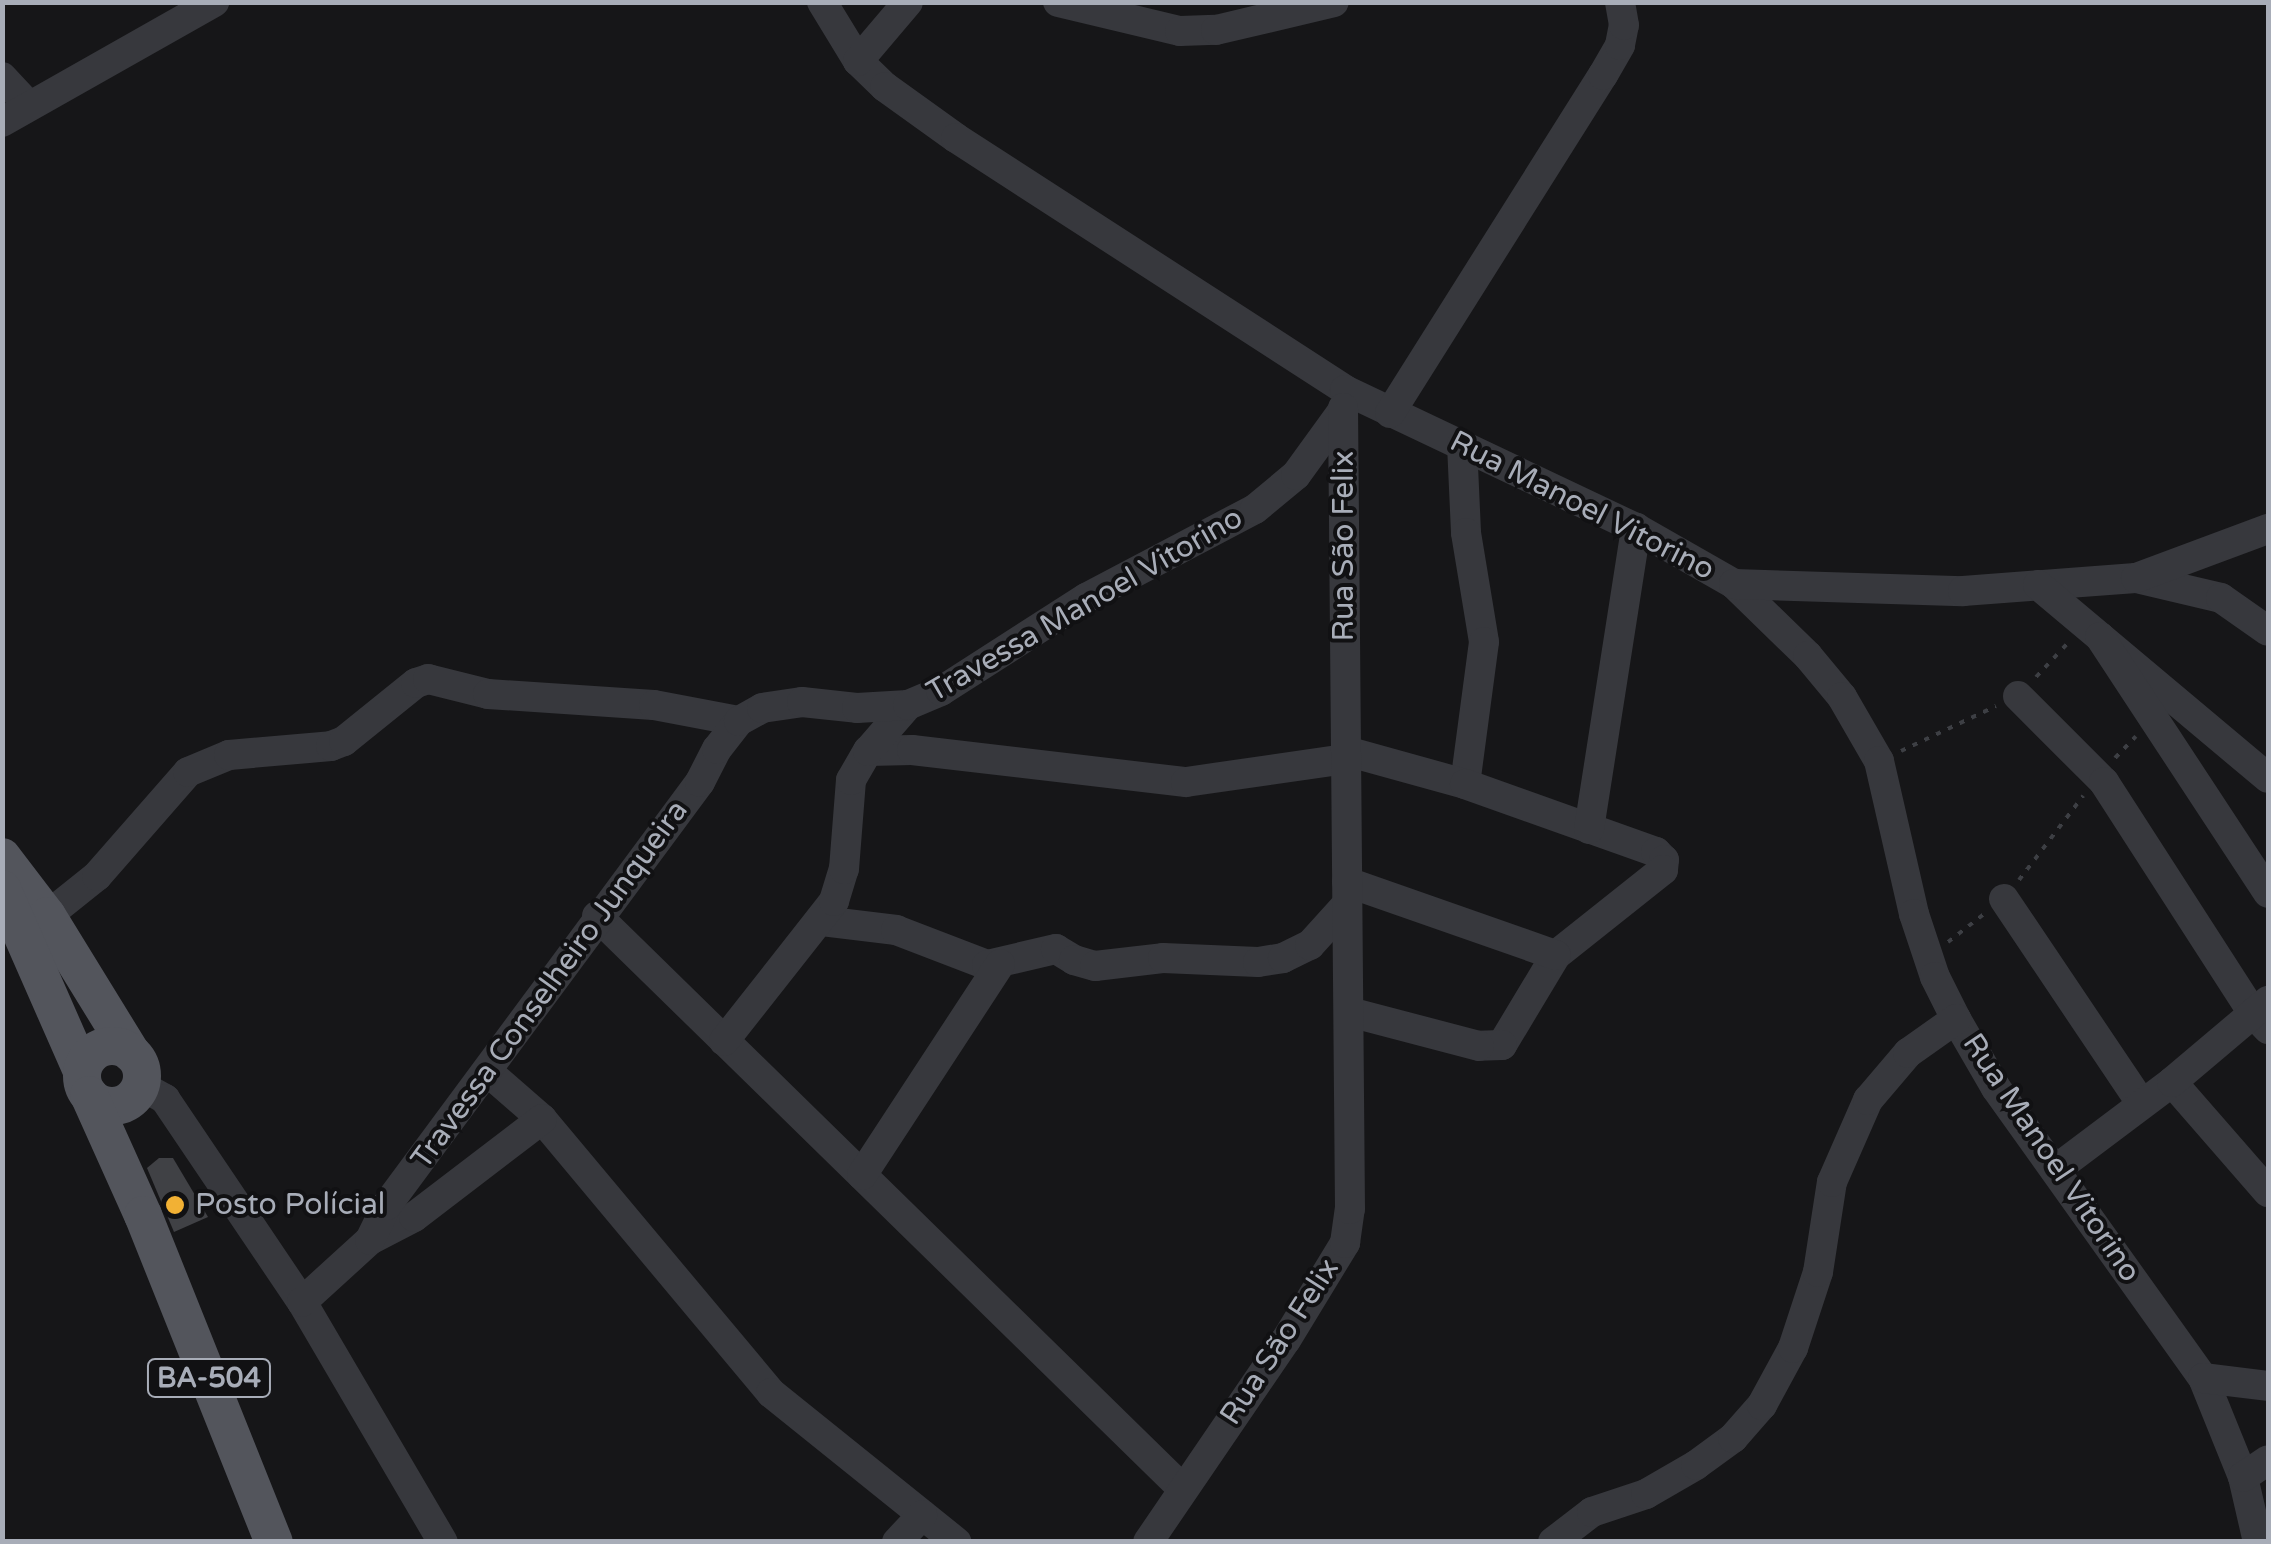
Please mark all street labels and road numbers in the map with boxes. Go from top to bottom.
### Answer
street label: Rua Manoel Vitorino [1444,424,1720,588]
street label: Rua São Felix [1326,451,1362,641]
street label: Travessa Manoel Vitorino [921,500,1249,710]
street label: Travessa Conselheiro Junqueira [404,794,696,1176]
street label: Rua Manoel Vitorino [1954,1027,2148,1289]
street label: Rua São Felix [1213,1252,1347,1432]
road number: BA-504 [146,1355,272,1401]

